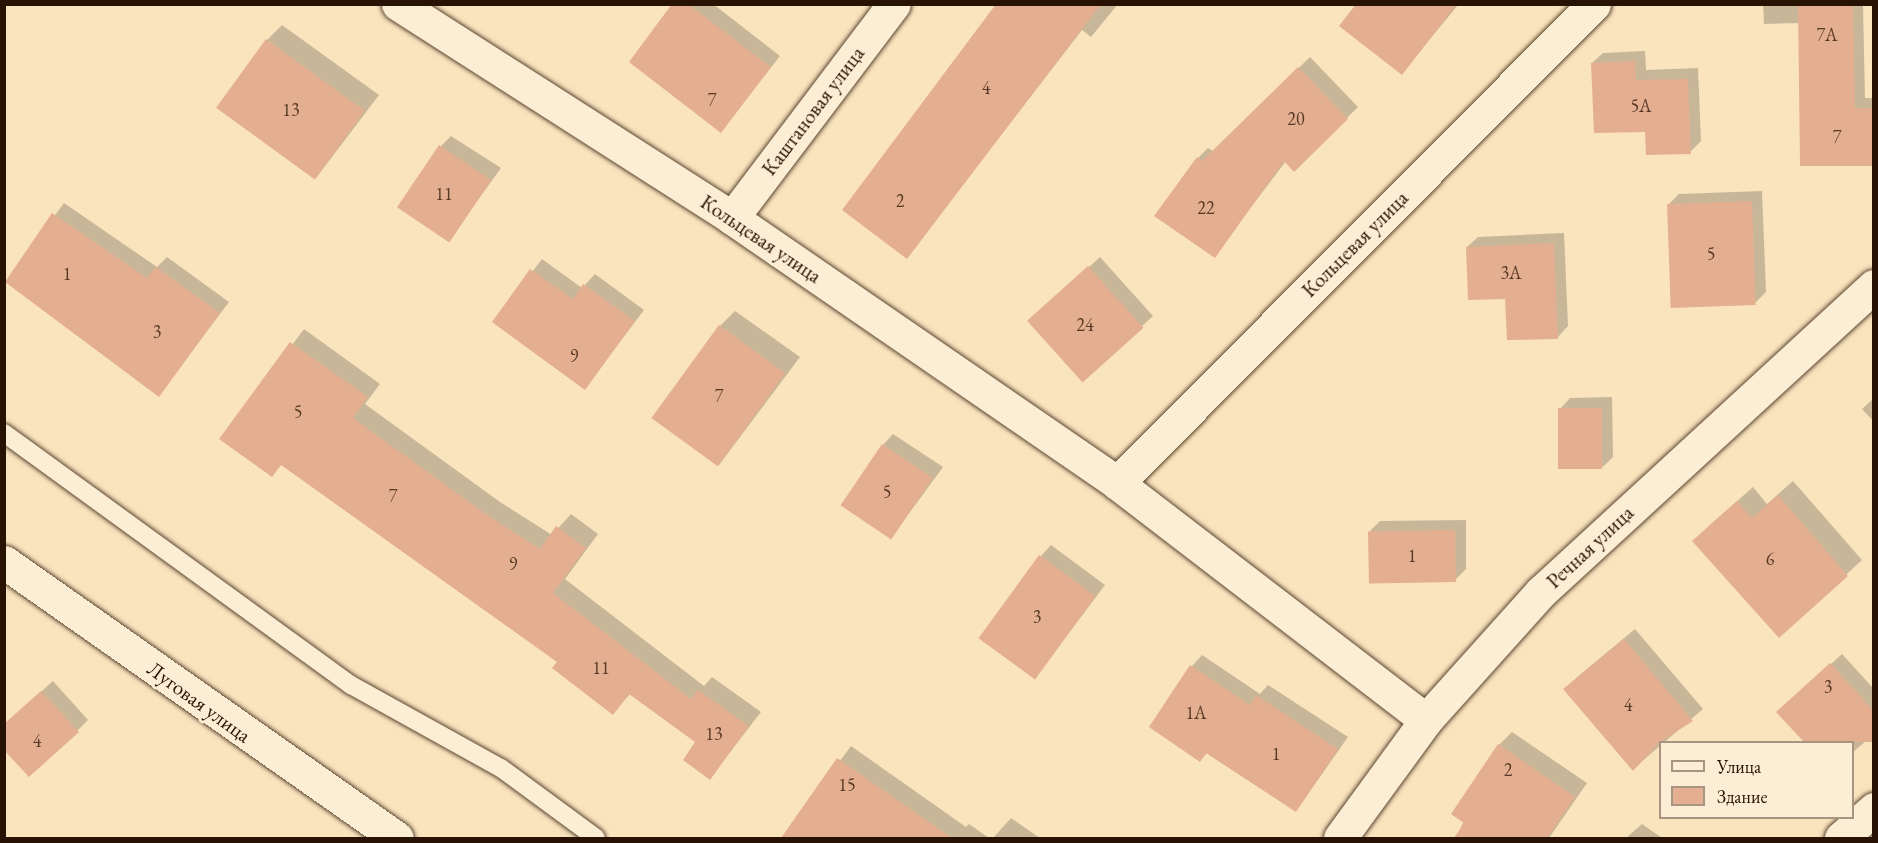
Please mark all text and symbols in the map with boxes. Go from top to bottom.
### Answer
house number: 7А [1816,24,1838,46]
street label: Каштановая улица [756,42,870,180]
house number: 4 [982,77,990,99]
house number: 7 [708,89,716,111]
house number: 5А [1630,95,1652,117]
house number: 13 [282,99,300,121]
house number: 20 [1287,108,1305,130]
house number: 7 [1833,126,1841,148]
house number: 11 [435,183,453,205]
street label: Кольцевая улица [1296,185,1414,303]
street label: Кольцевая улица [696,189,826,289]
house number: 2 [896,190,904,212]
house number: 22 [1197,197,1215,219]
house number: 5 [1707,243,1715,265]
house number: 3А [1500,262,1522,284]
house number: 1 [63,263,71,285]
house number: 24 [1076,314,1094,336]
house number: 3 [153,321,161,343]
house number: 9 [570,345,578,367]
house number: 7 [715,385,723,407]
house number: 5 [294,401,302,423]
house number: 5 [883,481,891,503]
house number: 7 [389,485,397,507]
street label: Речная улица [1541,500,1639,594]
house number: 1 [1408,545,1416,567]
house number: 6 [1766,548,1774,570]
house number: 9 [509,553,517,575]
house number: 3 [1033,606,1041,628]
street label: Луговая улица [142,656,256,748]
house number: 11 [592,657,610,679]
house number: 3 [1824,676,1832,698]
house number: 4 [1624,694,1632,716]
house number: 1А [1185,702,1207,724]
house number: 13 [705,723,723,745]
house number: 4 [33,730,41,752]
legend [1659,741,1854,819]
house number: 1 [1272,743,1280,765]
text: Улица [1717,755,1761,778]
house number: 2 [1504,759,1512,781]
house number: 15 [838,774,856,796]
text: Здание [1717,785,1767,808]

